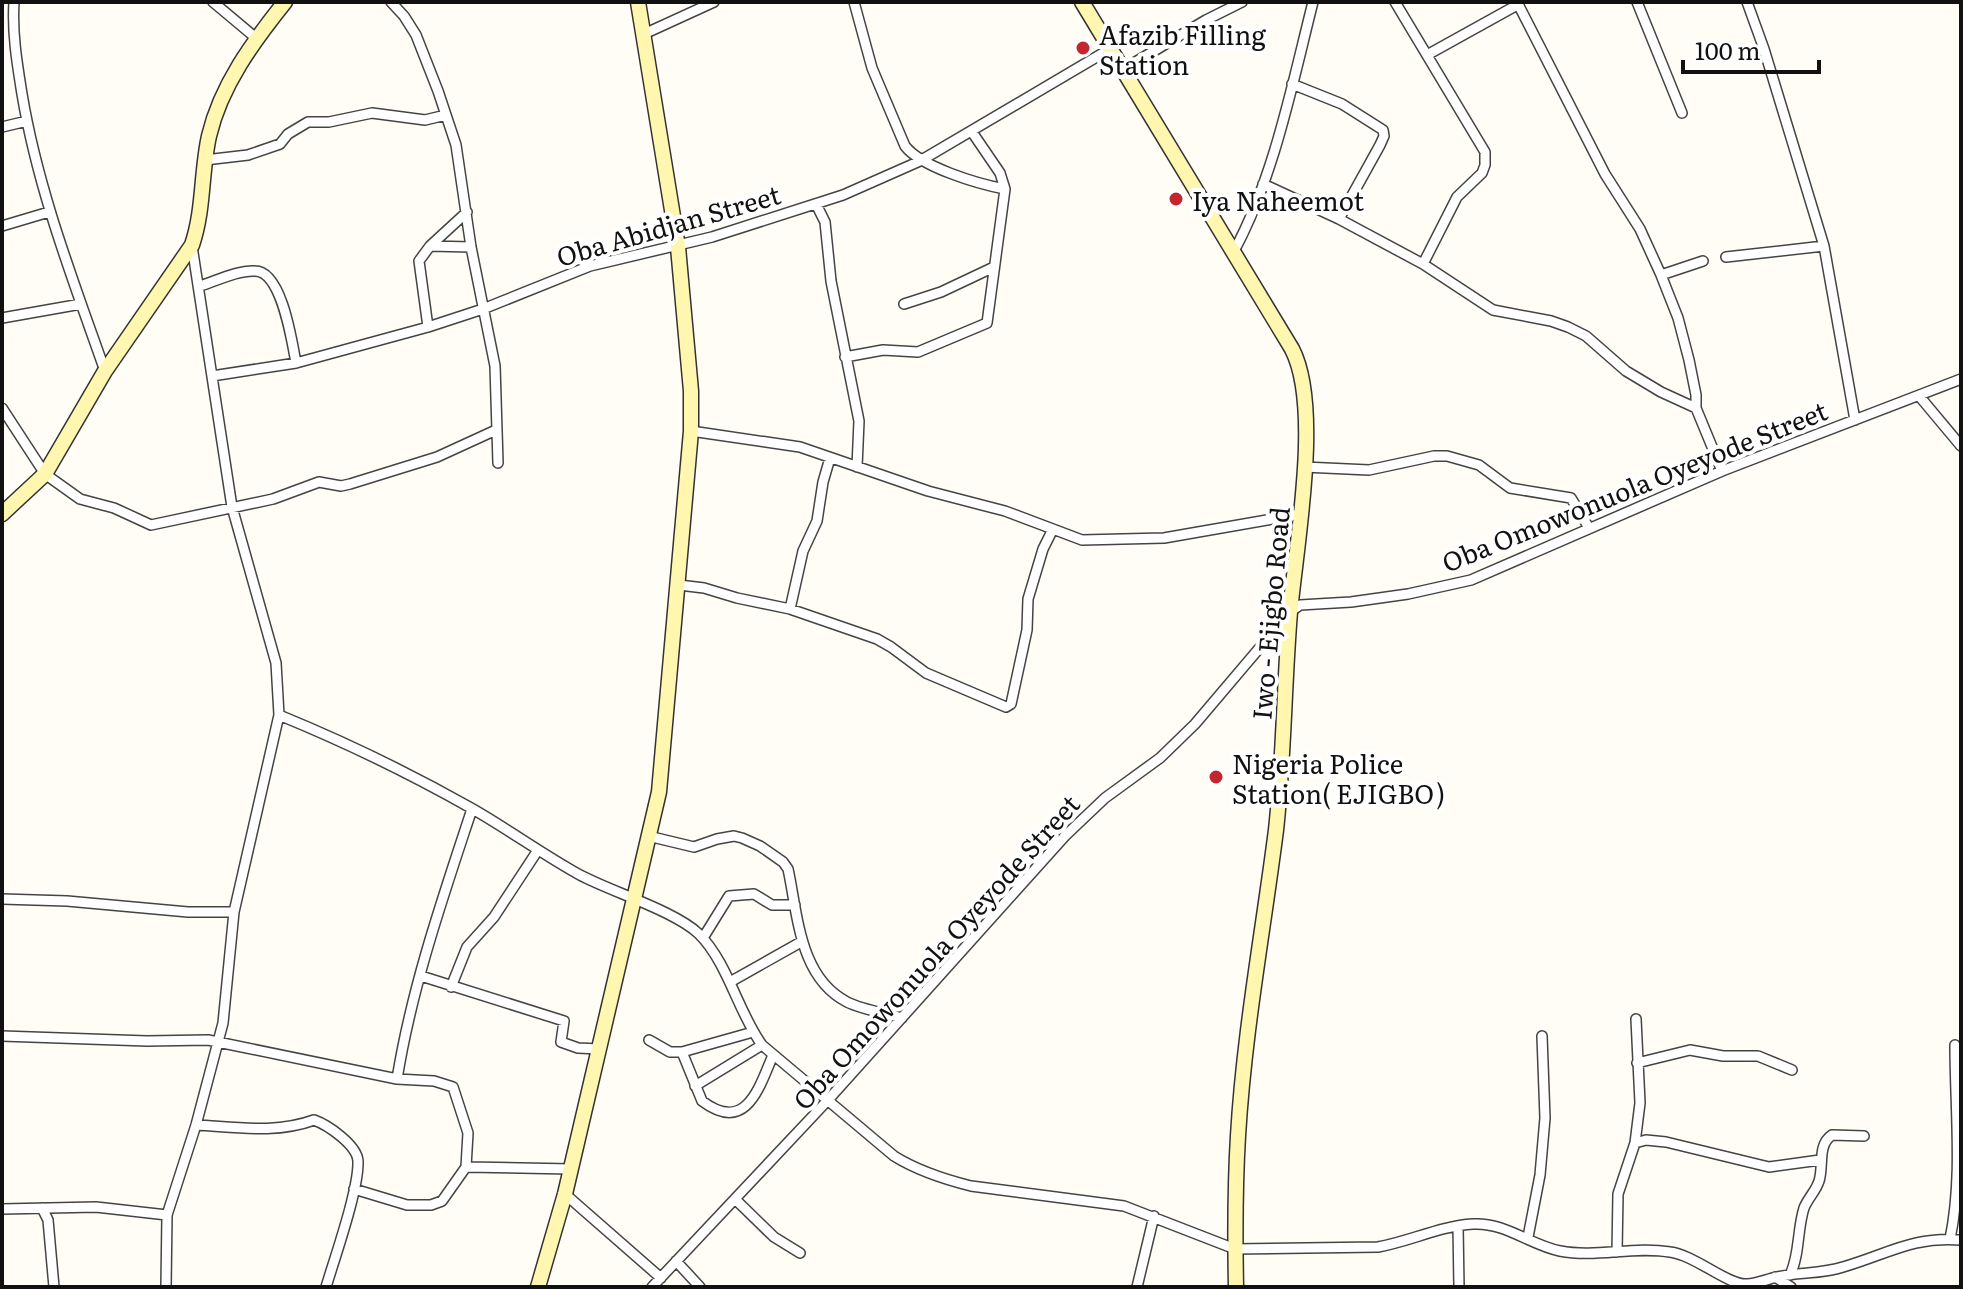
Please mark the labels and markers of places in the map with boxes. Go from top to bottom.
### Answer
place label: Afazib Filling Station [1099,14,1266,83]
marker: Afazib Filling Station [1074,39,1092,57]
place label: Iya Naheemot [1192,180,1365,219]
marker: Iya Naheemot [1167,190,1185,208]
place label: Nigeria Police Station( EJIGBO) [1232,743,1445,812]
marker: Nigeria Police Station( EJIGBO) [1207,768,1225,786]

